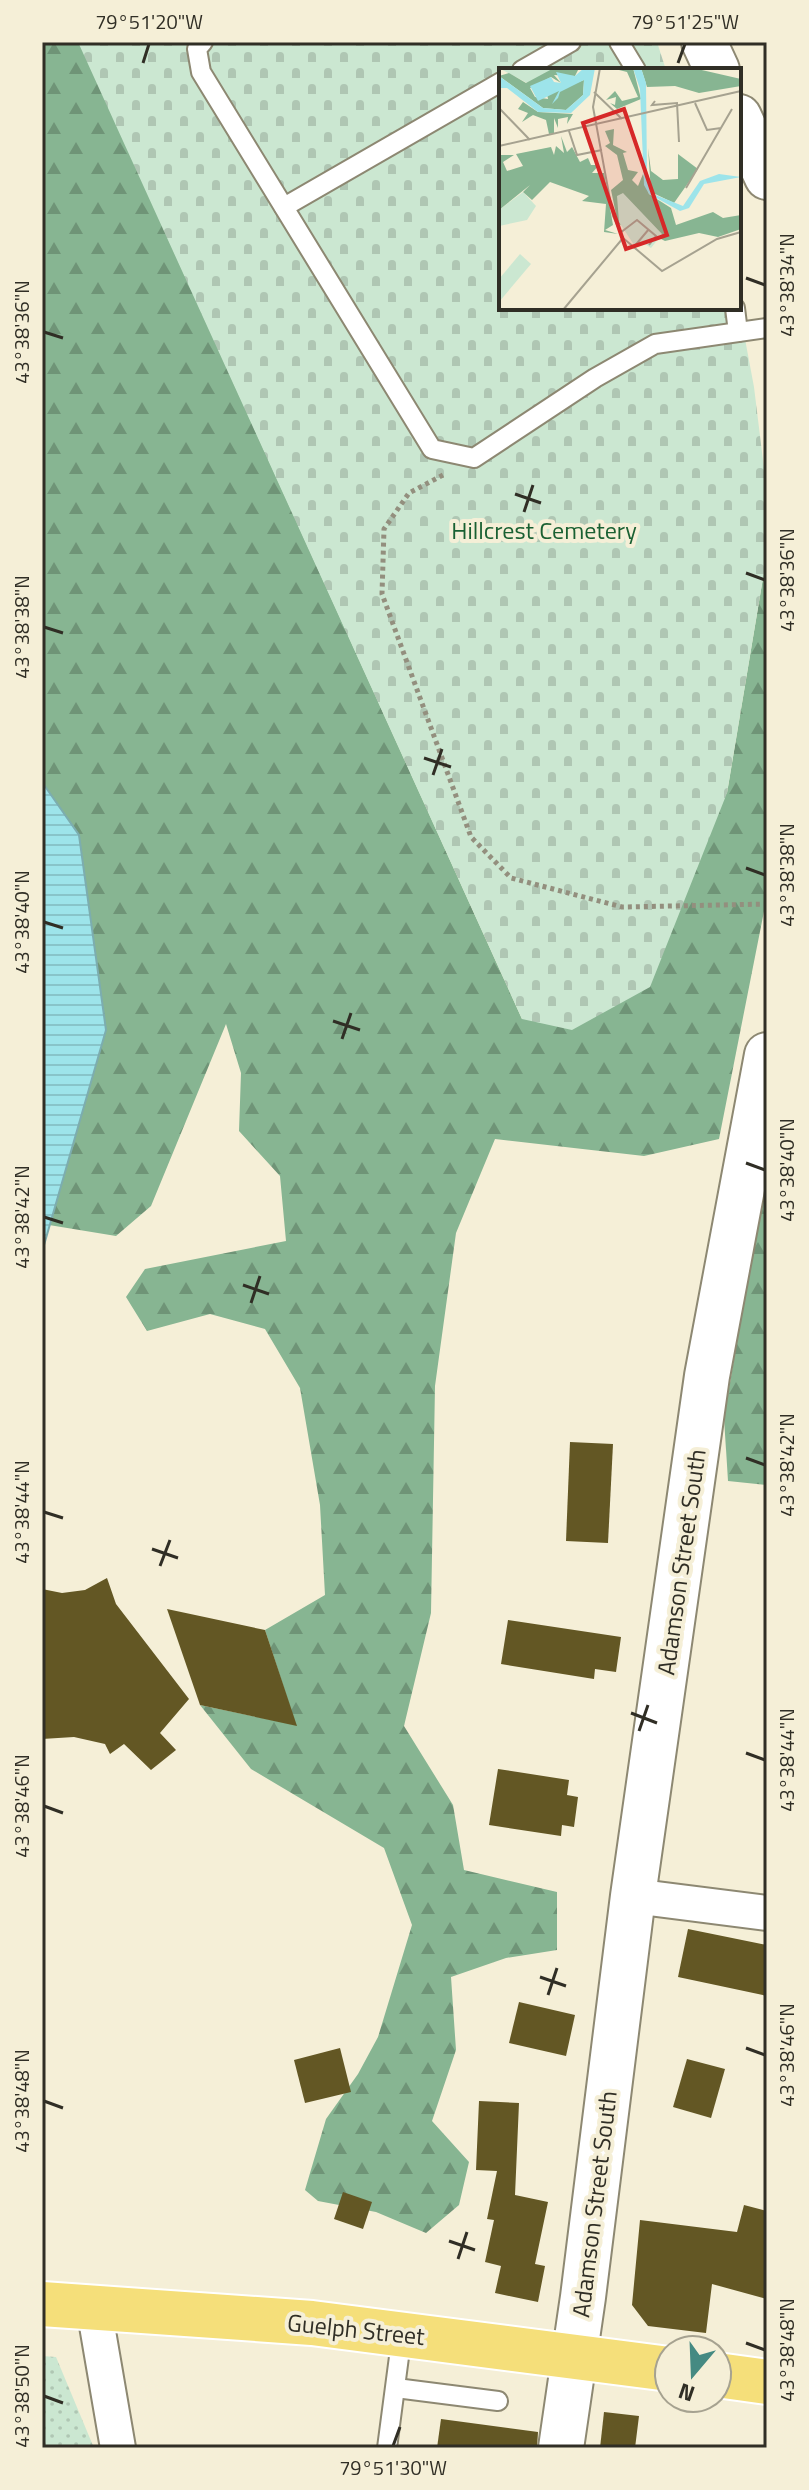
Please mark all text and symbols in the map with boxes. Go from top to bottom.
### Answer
text: 79°51'20"W [95,6,203,37]
text: 79°51'25"W [631,6,739,37]
inset map [499,68,741,310]
text: 43°38'34"N [771,233,802,337]
text: 43°38'36"N [6,280,37,384]
park label: Hillcrest Cemetery [451,512,637,548]
text: 43°38'36"N [771,528,802,632]
text: 43°38'38"N [6,575,37,679]
text: 43°38'38"N [771,823,802,927]
text: 43°38'40"N [6,870,37,974]
text: 43°38'40"N [771,1118,802,1222]
text: 43°38'42"N [6,1165,37,1269]
text: 43°38'42"N [771,1413,802,1517]
street label: Adamson Street South [647,1447,715,1677]
text: 43°38'44"N [6,1460,37,1564]
text: 43°38'44"N [771,1708,802,1812]
text: 43°38'46"N [6,1754,37,1858]
text: 43°38'46"N [771,2003,802,2107]
text: 43°38'48"N [6,2049,37,2153]
street label: Adamson Street South [562,2089,626,2319]
text: 43°38'48"N [771,2298,802,2402]
street label: Guelph Street [286,2304,427,2354]
north arrow [653,2334,733,2414]
text: 43°38'50"N [6,2344,37,2448]
text: N [674,2374,699,2411]
text: 79°51'30"W [339,2452,447,2483]

